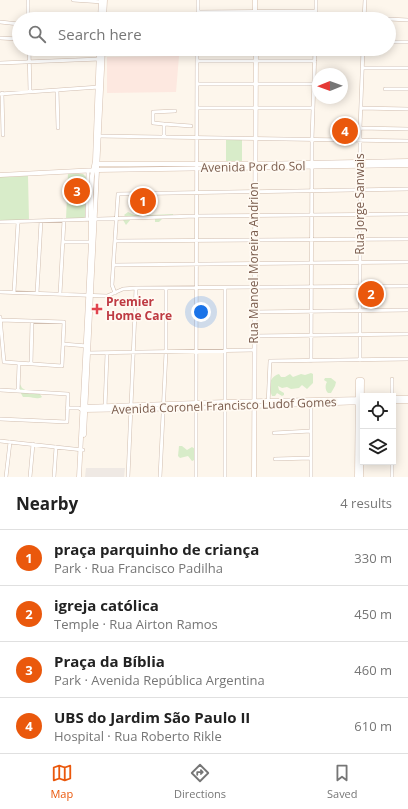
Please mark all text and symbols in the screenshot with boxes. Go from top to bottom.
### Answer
search box [12,12,396,56]
icon: search [26,23,48,45]
text: Search here [58,24,142,44]
north arrow [312,68,348,104]
pin: 4 [332,116,358,146]
street label: Rua Jorge Sanwais [351,153,368,255]
street label: Avenida Por do Sol [200,157,306,176]
pin: 3 [64,176,90,206]
street label: Rua Manoel Moreira Andrion [245,182,262,344]
pin: 1 [130,186,156,216]
pin: 2 [358,279,384,309]
place label: Premier Home Care [106,293,172,324]
your location [191,302,211,322]
marker: Premier Home Care [91,303,103,315]
street label: Avenida Coronel Francisco Ludof Gomes [111,393,337,418]
map controls [360,393,396,465]
button: locate [360,393,396,429]
button: layers [360,429,396,465]
text: Nearby [16,492,78,515]
text: 4 results [340,494,392,512]
text: praça parquinho de criança [54,539,259,559]
text: 1 [25,549,33,567]
text: 330 m [354,549,392,567]
text: Park · Rua Francisco Padilha [54,559,223,577]
text: igreja católica [54,595,159,615]
text: 2 [25,605,33,623]
text: 450 m [354,605,392,623]
text: Temple · Rua Airton Ramos [54,615,218,633]
text: Praça da Bíblia [54,651,165,671]
text: 3 [25,661,33,679]
text: 460 m [354,661,392,679]
text: Park · Avenida República Argentina [54,671,265,689]
text: UBS do Jardim São Paulo II [54,707,250,727]
text: 4 [25,717,33,735]
text: 610 m [354,717,392,735]
text: Hospital · Rua Roberto Rikle [54,727,222,745]
tab: Map [50,762,73,801]
tab: Directions [174,762,226,801]
tab: Saved [327,762,358,801]

